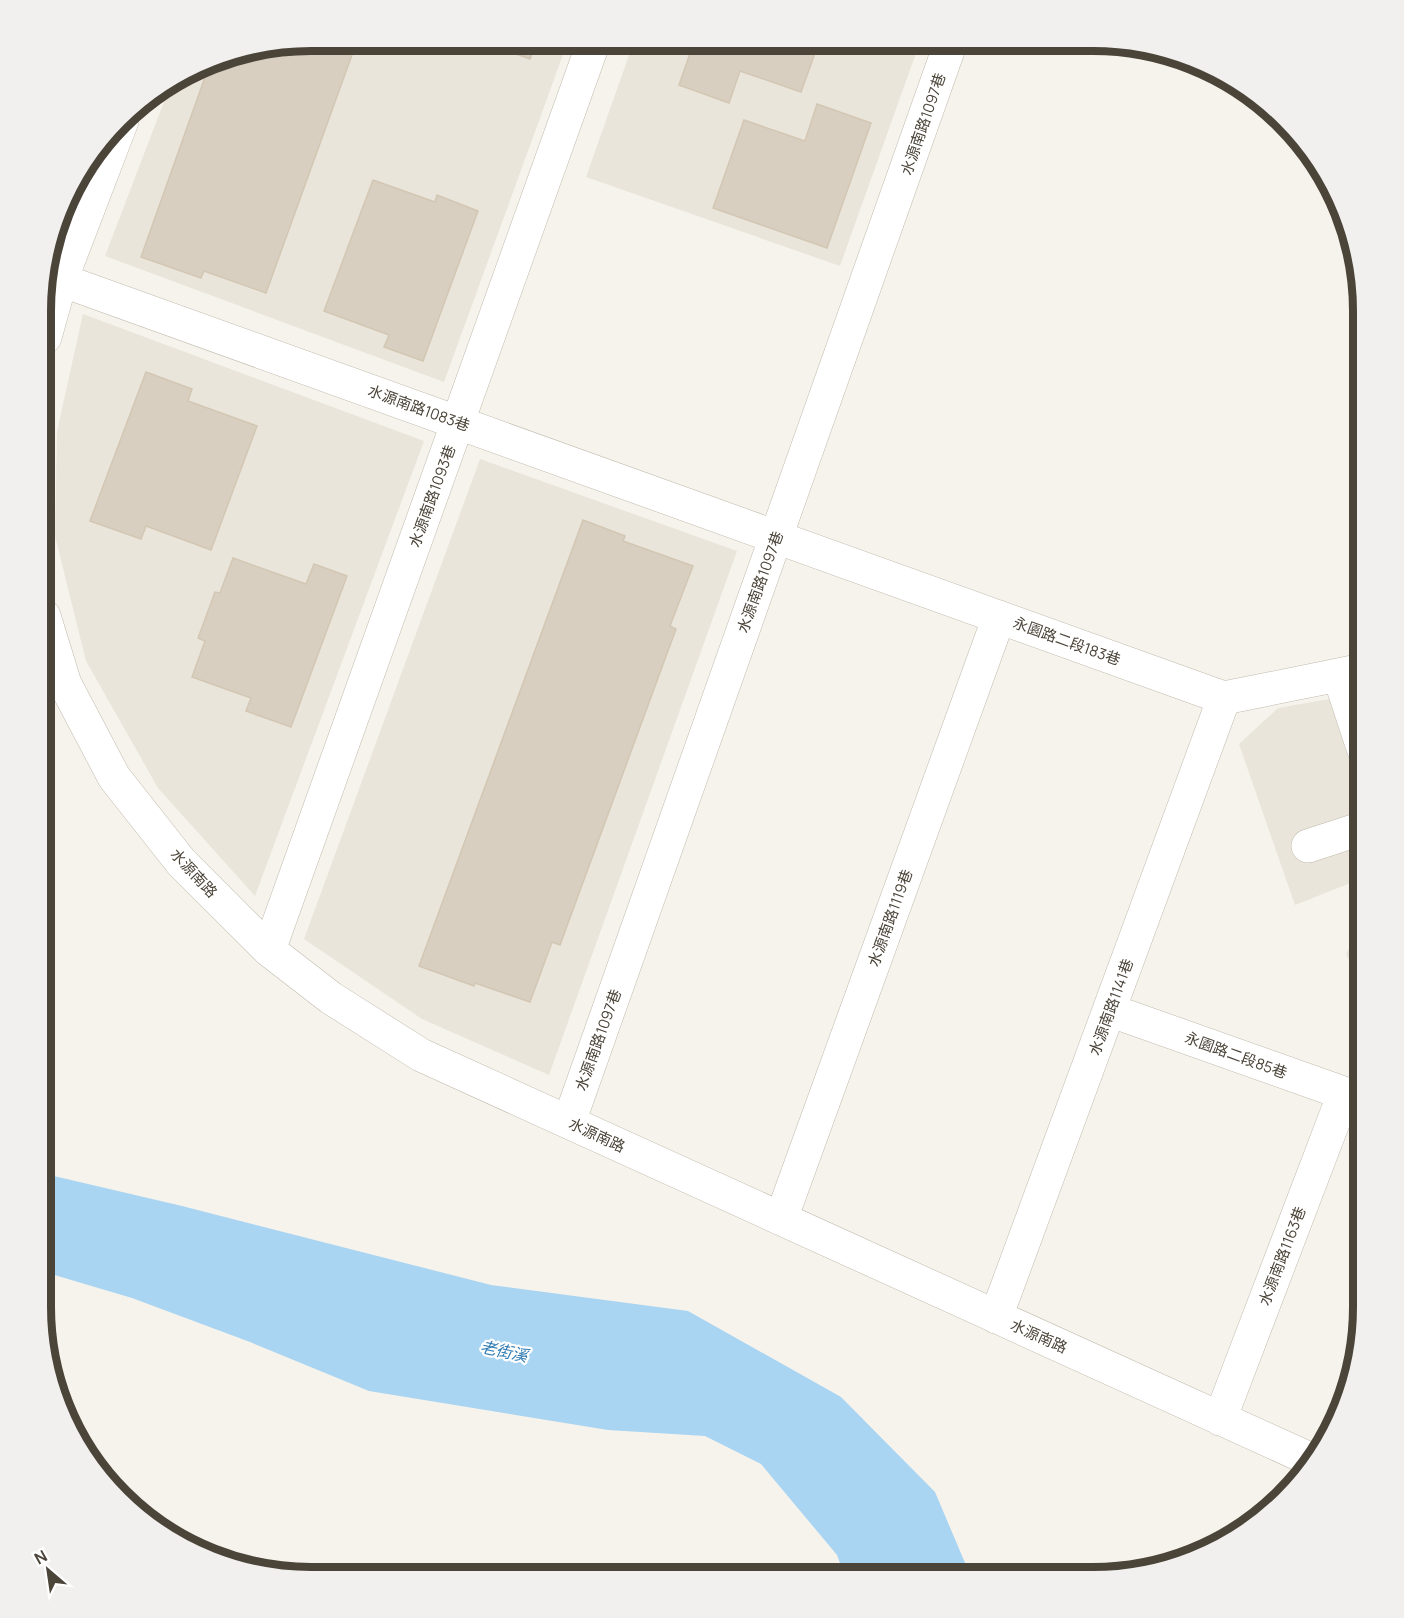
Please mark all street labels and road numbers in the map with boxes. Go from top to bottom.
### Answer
street label: 水源南路1097巷 [896,70,950,178]
street label: 水源南路1083巷 [365,380,473,436]
street label: 水源南路1093巷 [404,442,460,550]
street label: 水源南路1097巷 [732,528,788,636]
street label: 永園路二段183巷 [1010,612,1124,670]
street label: 水源南路 [166,844,222,902]
street label: 水源南路1119巷 [863,867,917,969]
street label: 水源南路1141巷 [1084,956,1138,1058]
street label: 水源南路1097巷 [570,986,626,1094]
street label: 永園路二段85巷 [1182,1027,1290,1083]
street label: 水源南路 [565,1113,629,1157]
street label: 水源南路1163巷 [1254,1204,1310,1308]
street label: 水源南路 [1007,1314,1071,1358]

